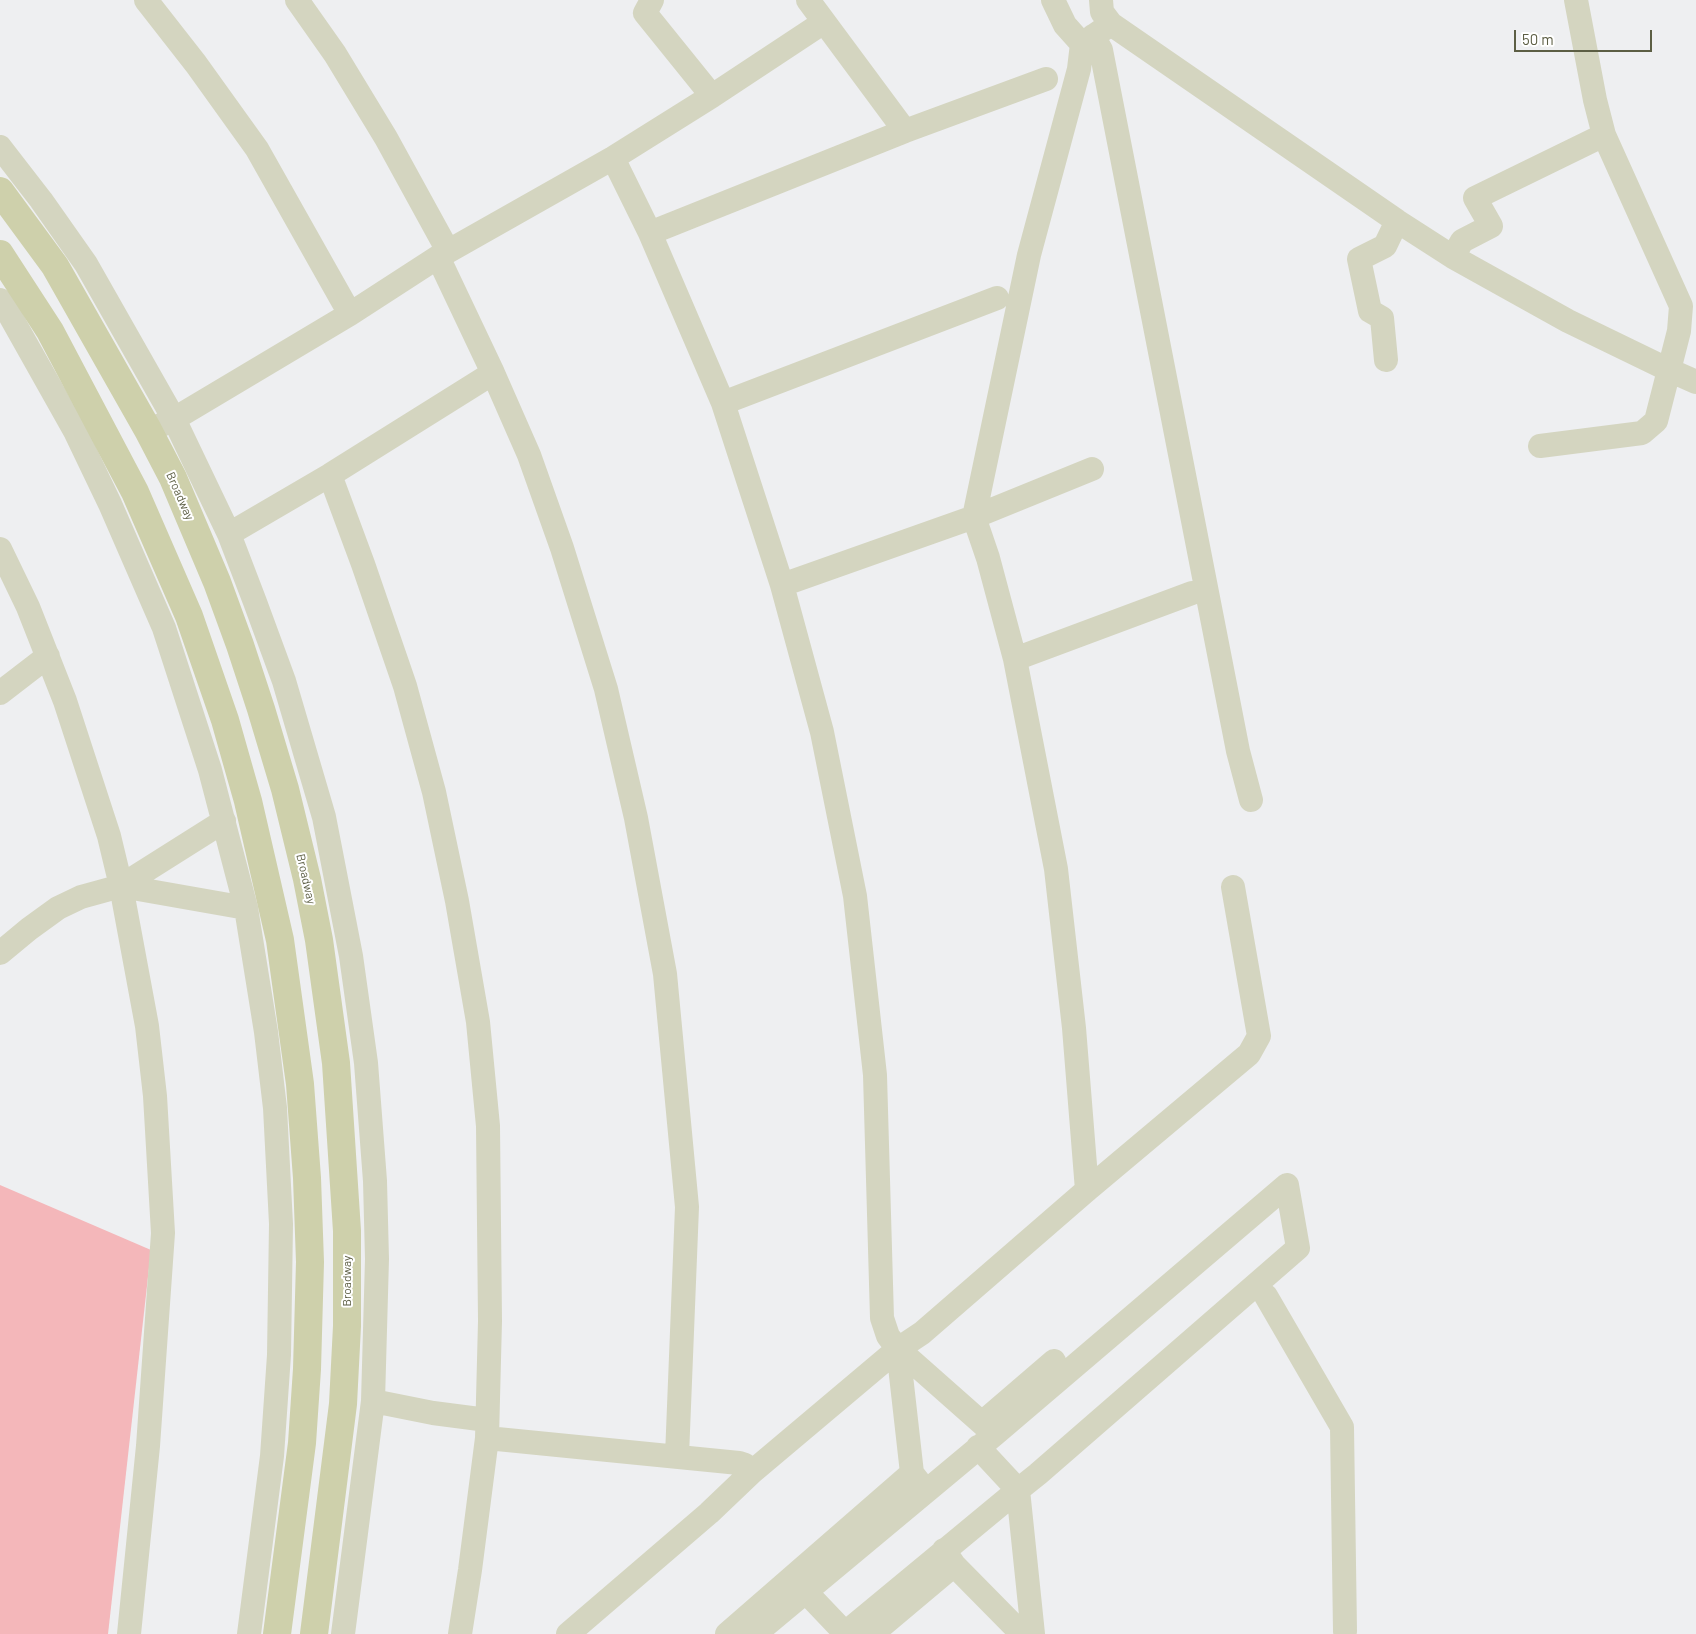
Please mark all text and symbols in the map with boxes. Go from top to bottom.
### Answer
scale bar [1516,20,1654,52]
text: 50 m [1522,30,1554,48]
street label: Broadway [163,470,197,522]
street label: Broadway [293,852,319,906]
street label: Broadway [340,1255,354,1307]

